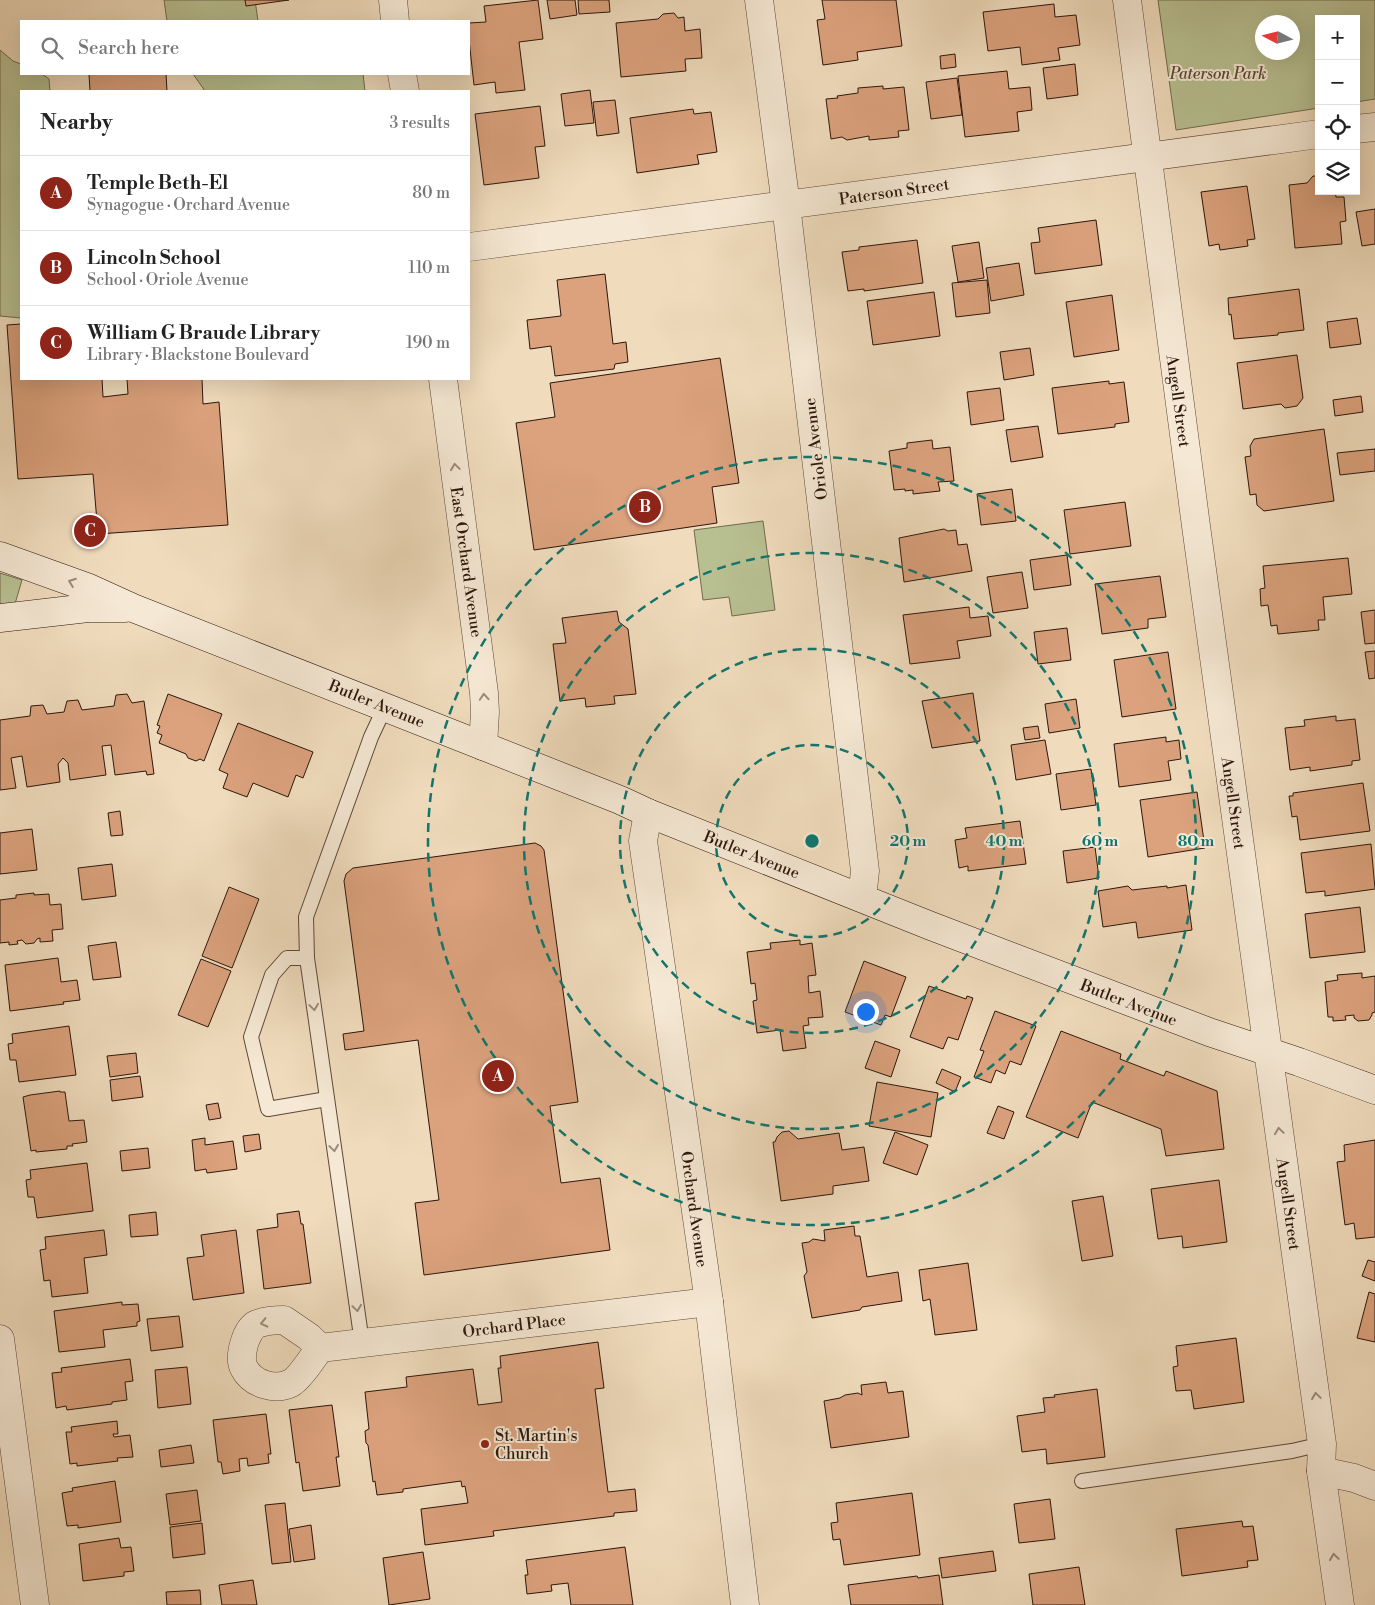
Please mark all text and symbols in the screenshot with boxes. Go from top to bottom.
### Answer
north arrow [1255,15,1300,60]
map controls [1315,15,1360,195]
button: + [1315,15,1360,60]
search box [20,20,470,75]
icon: search [38,34,66,62]
text: Search here [78,36,179,60]
button: − [1315,60,1360,105]
park label: Paterson Park [1169,64,1266,84]
button: locate [1315,105,1360,150]
text: Nearby [40,110,113,136]
text: 3 results [389,113,450,133]
button: layers [1315,150,1360,195]
text: Temple Beth-El [87,171,228,195]
street label: Paterson Street [838,174,951,210]
text: A [50,183,62,203]
text: 80 m [412,183,450,203]
text: Synagogue · Orchard Avenue [87,195,290,215]
text: Lincoln School [87,246,221,270]
text: B [50,258,62,278]
text: 110 m [408,258,450,278]
text: School · Oriole Avenue [87,270,249,290]
text: William G Braude Library [87,321,320,345]
text: C [50,333,62,353]
text: 190 m [406,333,450,353]
text: Library · Blackstone Boulevard [87,345,309,365]
street label: Angell Street [1162,353,1194,449]
street label: Oriole Avenue [800,397,832,501]
one-way arrow [450,462,461,470]
street label: East Orchard Avenue [446,486,486,639]
pin: B [629,488,661,526]
pin: C [74,512,106,550]
one-way arrow [69,578,77,588]
street label: Butler Avenue [325,675,428,732]
one-way arrow [479,693,490,701]
street label: Angell Street [1217,755,1249,851]
street label: Butler Avenue [700,826,803,883]
centre of rings [803,832,821,850]
text: 20 m [890,832,927,851]
text: 40 m [985,832,1023,851]
text: 60 m [1082,832,1119,851]
text: 80 m [1178,832,1215,851]
street label: Butler Avenue [1077,975,1180,1031]
your location [853,999,879,1025]
one-way arrow [308,1003,319,1011]
pin: A [482,1057,514,1095]
one-way arrow [1274,1126,1285,1134]
one-way arrow [328,1144,339,1152]
street label: Orchard Avenue [676,1150,712,1268]
street label: Angell Street [1272,1156,1304,1252]
one-way arrow [352,1304,362,1313]
street label: Orchard Place [461,1310,567,1342]
one-way arrow [260,1317,269,1328]
one-way arrow [1311,1391,1322,1399]
place label: St. Martin's Church [495,1426,577,1464]
marker: St. Martin's Church [479,1438,491,1450]
one-way arrow [1329,1552,1340,1560]

